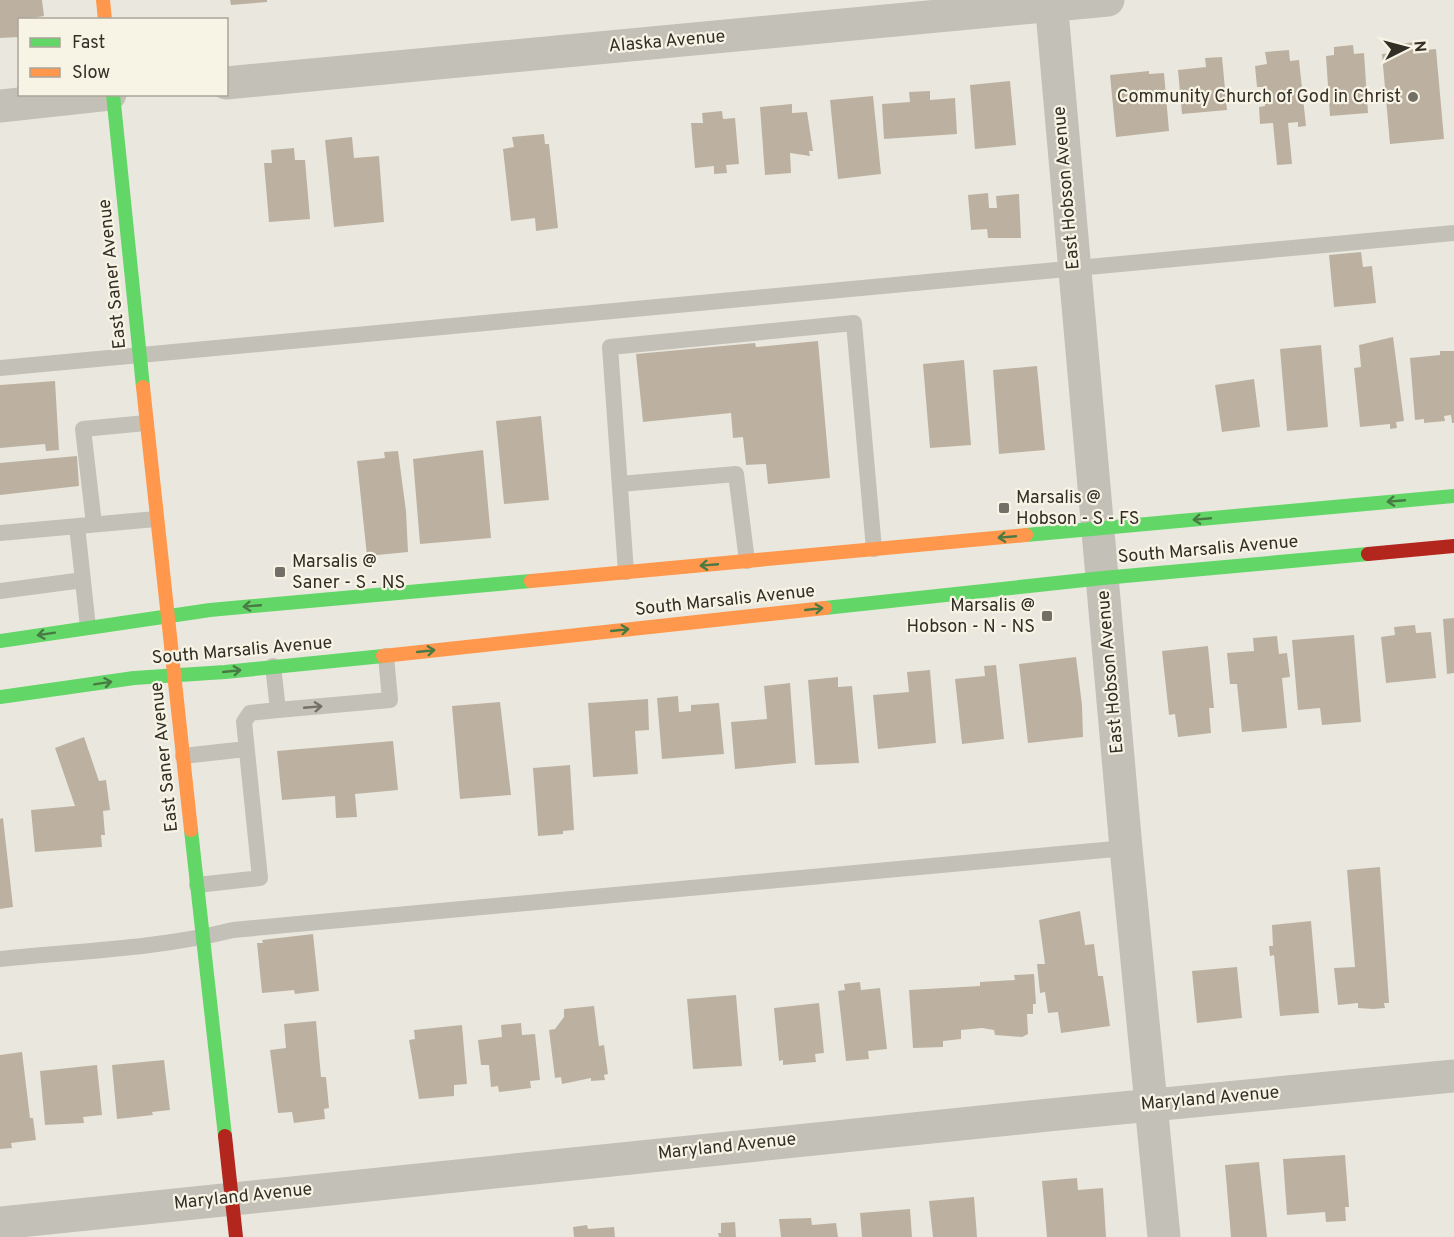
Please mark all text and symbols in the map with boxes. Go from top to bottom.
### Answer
legend [18,18,228,96]
north arrow [1376,18,1436,78]
street label: Alaska Avenue [608,25,726,59]
text: Fast [72,32,105,55]
text: N [1408,40,1429,53]
text: Slow [72,62,110,85]
place label: Community Church of God in Christ [1117,86,1401,109]
marker: Community Church of God in Christ [1406,90,1420,104]
street label: East Hobson Avenue [1048,105,1086,271]
street label: East Saner Avenue [94,198,132,350]
place label: Marsalis @ Hobson - S - FS [1016,487,1140,531]
one-way arrow [1386,496,1406,507]
marker: Marsalis @ Hobson - S - FS [997,501,1011,515]
one-way arrow [1192,514,1212,525]
street label: South Marsalis Avenue [1117,531,1299,569]
one-way arrow [998,532,1018,543]
place label: Marsalis @ Saner - S - NS [292,551,405,595]
one-way arrow [699,560,719,571]
marker: Marsalis @ Saner - S - NS [273,565,287,579]
street label: South Marsalis Avenue [634,580,816,622]
street label: East Hobson Avenue [1092,589,1130,755]
place label: Marsalis @ Hobson - N - NS [906,595,1035,639]
one-way arrow [243,601,263,612]
one-way arrow [803,603,823,614]
marker: Marsalis @ Hobson - N - NS [1040,609,1054,623]
one-way arrow [609,624,629,635]
one-way arrow [37,628,56,639]
street label: South Marsalis Avenue [151,632,333,670]
one-way arrow [415,645,435,656]
one-way arrow [221,665,241,676]
one-way arrow [93,677,113,688]
street label: East Saner Avenue [146,681,184,833]
one-way arrow [303,701,323,712]
street label: Maryland Avenue [1140,1081,1280,1117]
street label: Maryland Avenue [657,1128,797,1166]
street label: Maryland Avenue [173,1178,313,1216]

